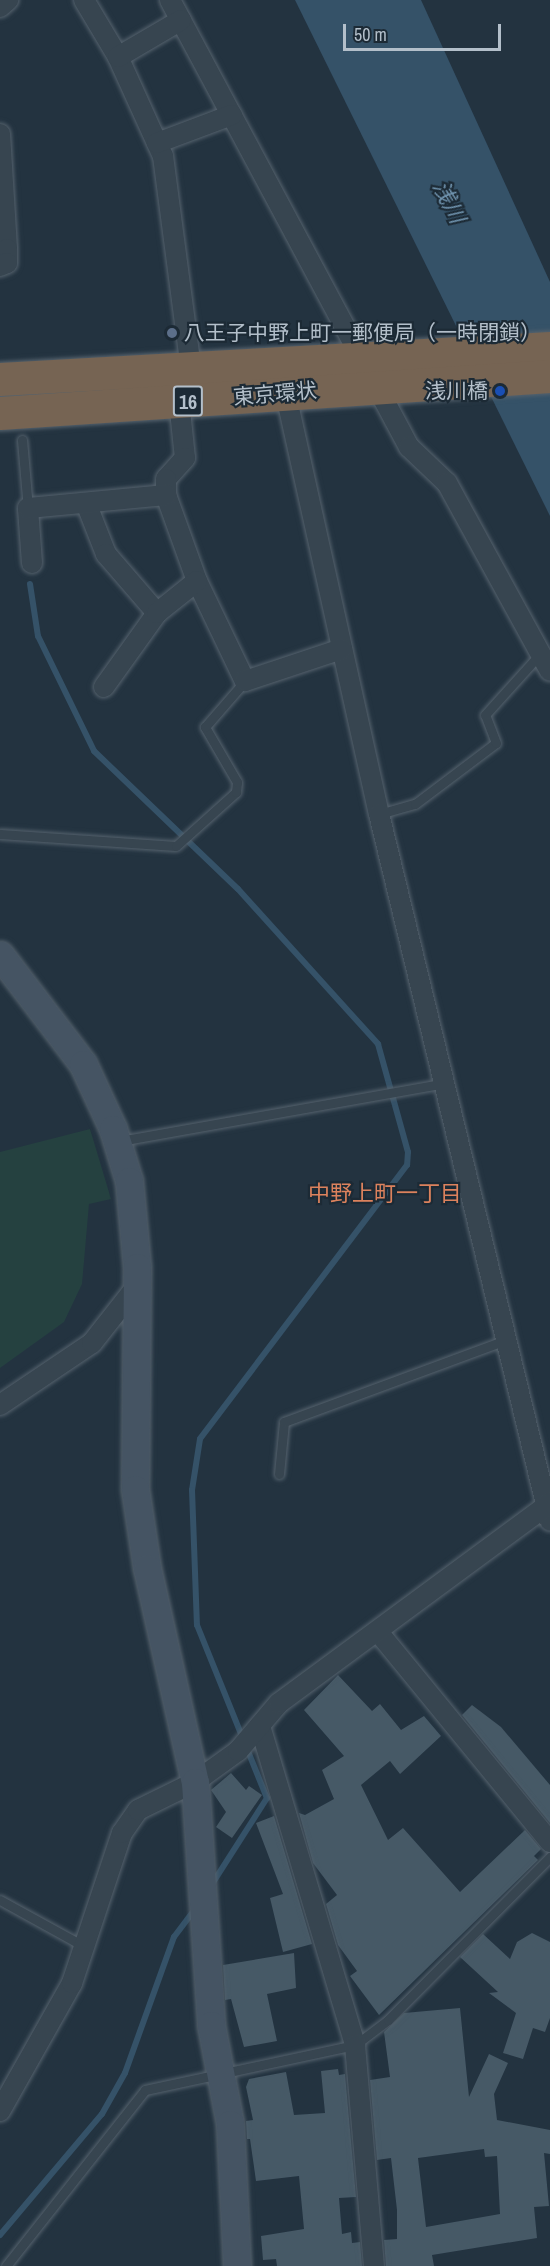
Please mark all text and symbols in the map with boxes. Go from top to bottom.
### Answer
scale bar [346,12,504,50]
text: 50 m [354,22,387,47]
water label: 浅川 [427,176,471,228]
place label: 八王子中野上町一郵便局（一時閉鎖） [184,320,541,346]
marker: 八王子中野上町一郵便局（一時閉鎖） [165,326,179,340]
street label: 東京環状 [232,378,318,410]
place label: 浅川橋 [425,378,488,404]
road number: 16 [172,384,204,418]
marker: 浅川橋 [493,384,507,398]
district label: 中野上町一丁目 [308,1181,462,1207]

